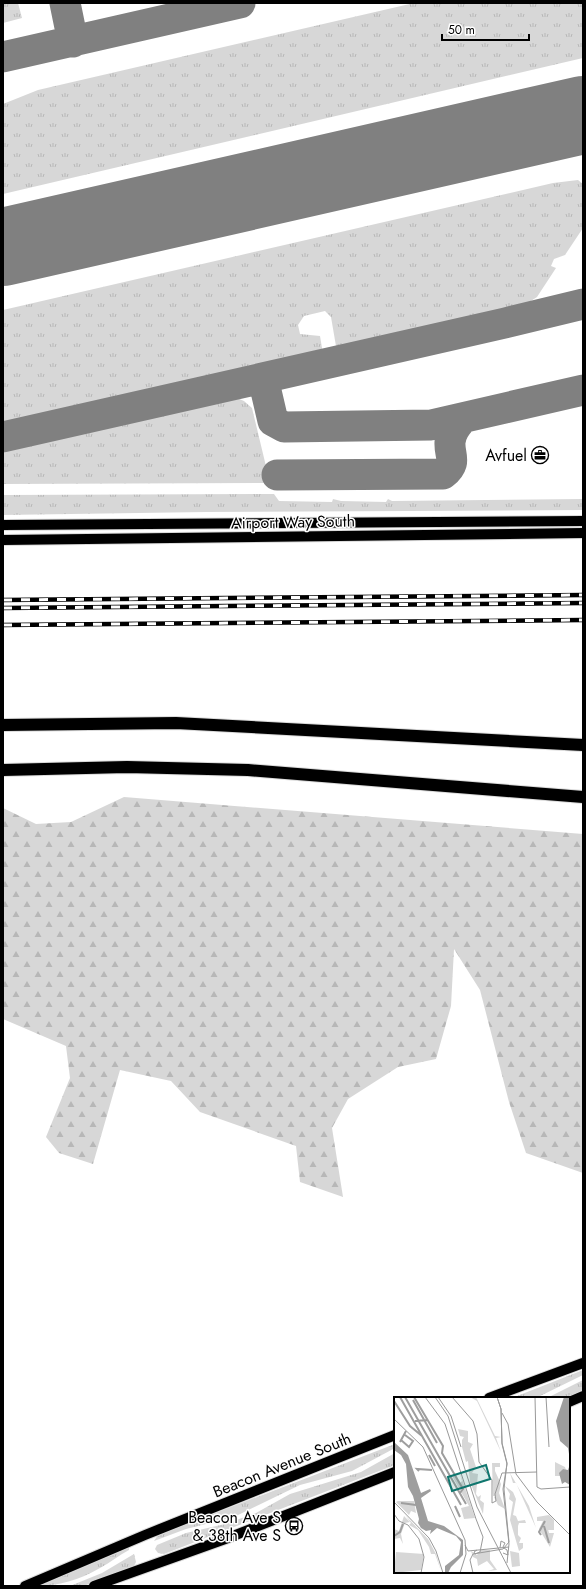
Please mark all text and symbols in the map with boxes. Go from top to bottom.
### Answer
scale bar [442,16,529,42]
text: 50 m [448,21,475,39]
place label: Avfuel [485,444,527,467]
office icon: Avfuel [530,445,550,465]
street label: Airport Way South [231,509,355,535]
inset map [394,1397,570,1573]
street label: Beacon Avenue South [209,1427,355,1503]
place label: Beacon Ave S & 38th Ave S [188,1506,281,1547]
bus stop icon: Beacon Ave S & 38th Ave S [284,1516,304,1536]

